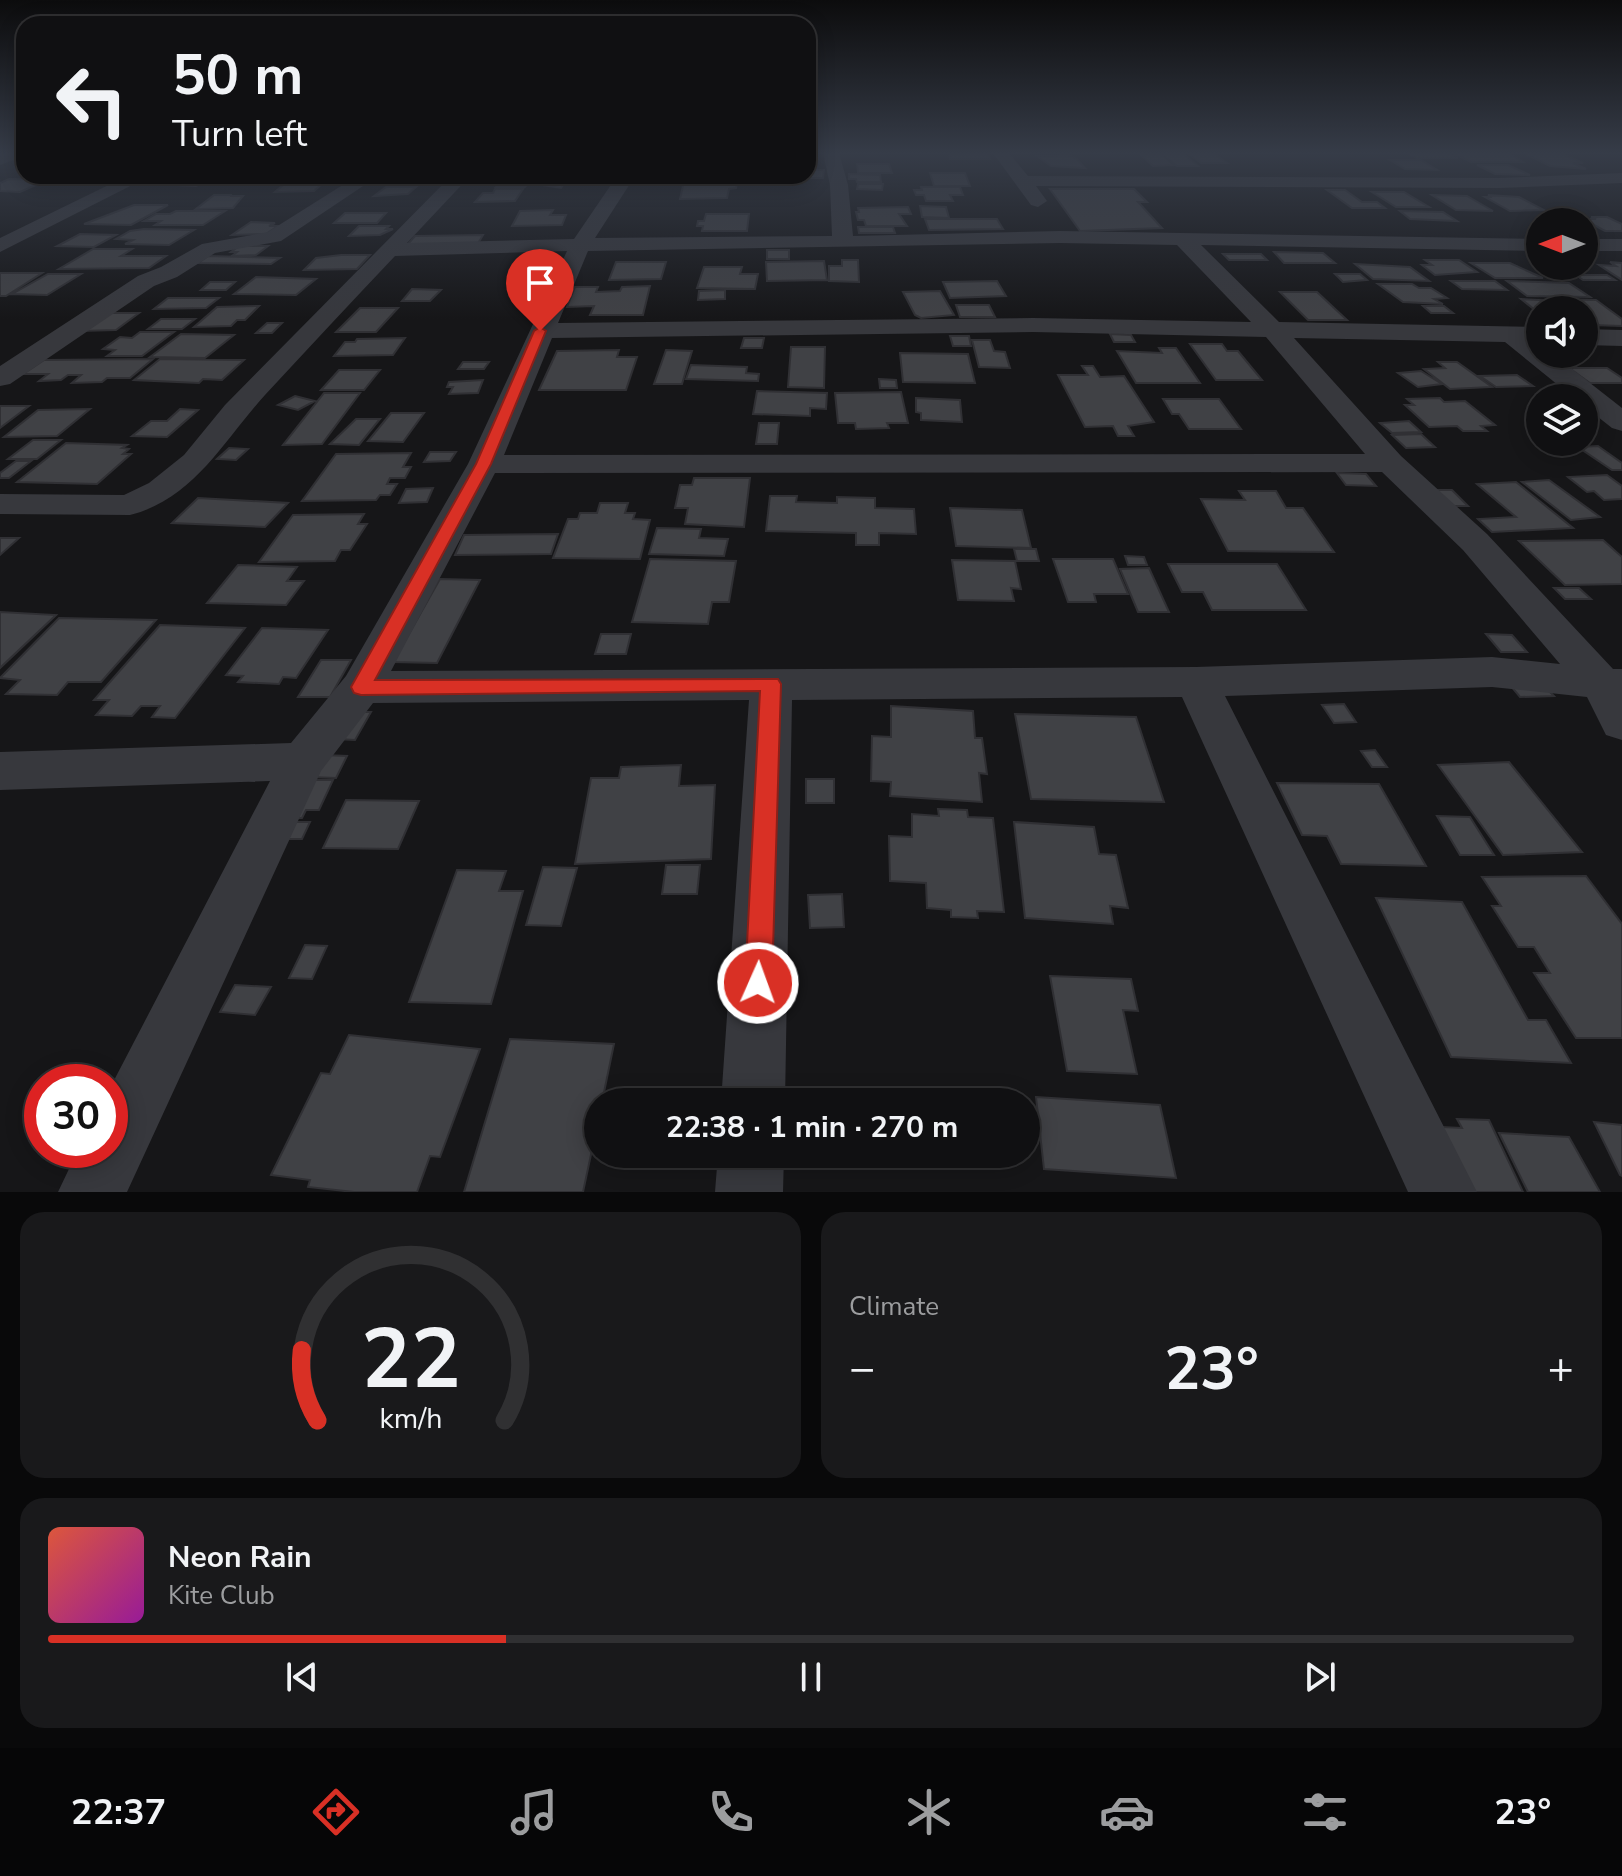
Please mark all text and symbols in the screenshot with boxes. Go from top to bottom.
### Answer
text: 50 m [172,37,303,114]
icon: left [40,48,144,152]
text: Turn left [172,110,307,159]
north arrow [1526,208,1598,280]
map controls [1526,208,1598,456]
pin [506,249,574,331]
icon: arrive [518,261,562,305]
button: sound [1526,296,1598,368]
button: layers [1526,384,1598,456]
position arrow [716,941,800,1025]
speed limit sign: 30 [24,1064,128,1168]
text: 22:38 · 1 min · 270 m [666,1107,958,1148]
text: Climate [849,1289,939,1324]
text: 22 [361,1303,460,1416]
text: 23° [1164,1328,1259,1410]
text: − [849,1339,875,1399]
text: + [1548,1339,1574,1399]
text: km/h [379,1399,442,1438]
text: Neon Rain [168,1537,312,1578]
text: Kite Club [168,1578,275,1613]
icon: previous [280,1655,324,1699]
icon: pause [789,1655,833,1699]
icon: next [1298,1655,1342,1699]
icon: directions [308,1784,364,1840]
icon: music [506,1784,562,1840]
icon: phone [703,1784,759,1840]
icon: climate [901,1784,957,1840]
icon: car [1099,1784,1155,1840]
icon: filters [1297,1784,1353,1840]
text: 22:37 [71,1788,166,1837]
text: 23° [1494,1788,1551,1837]

